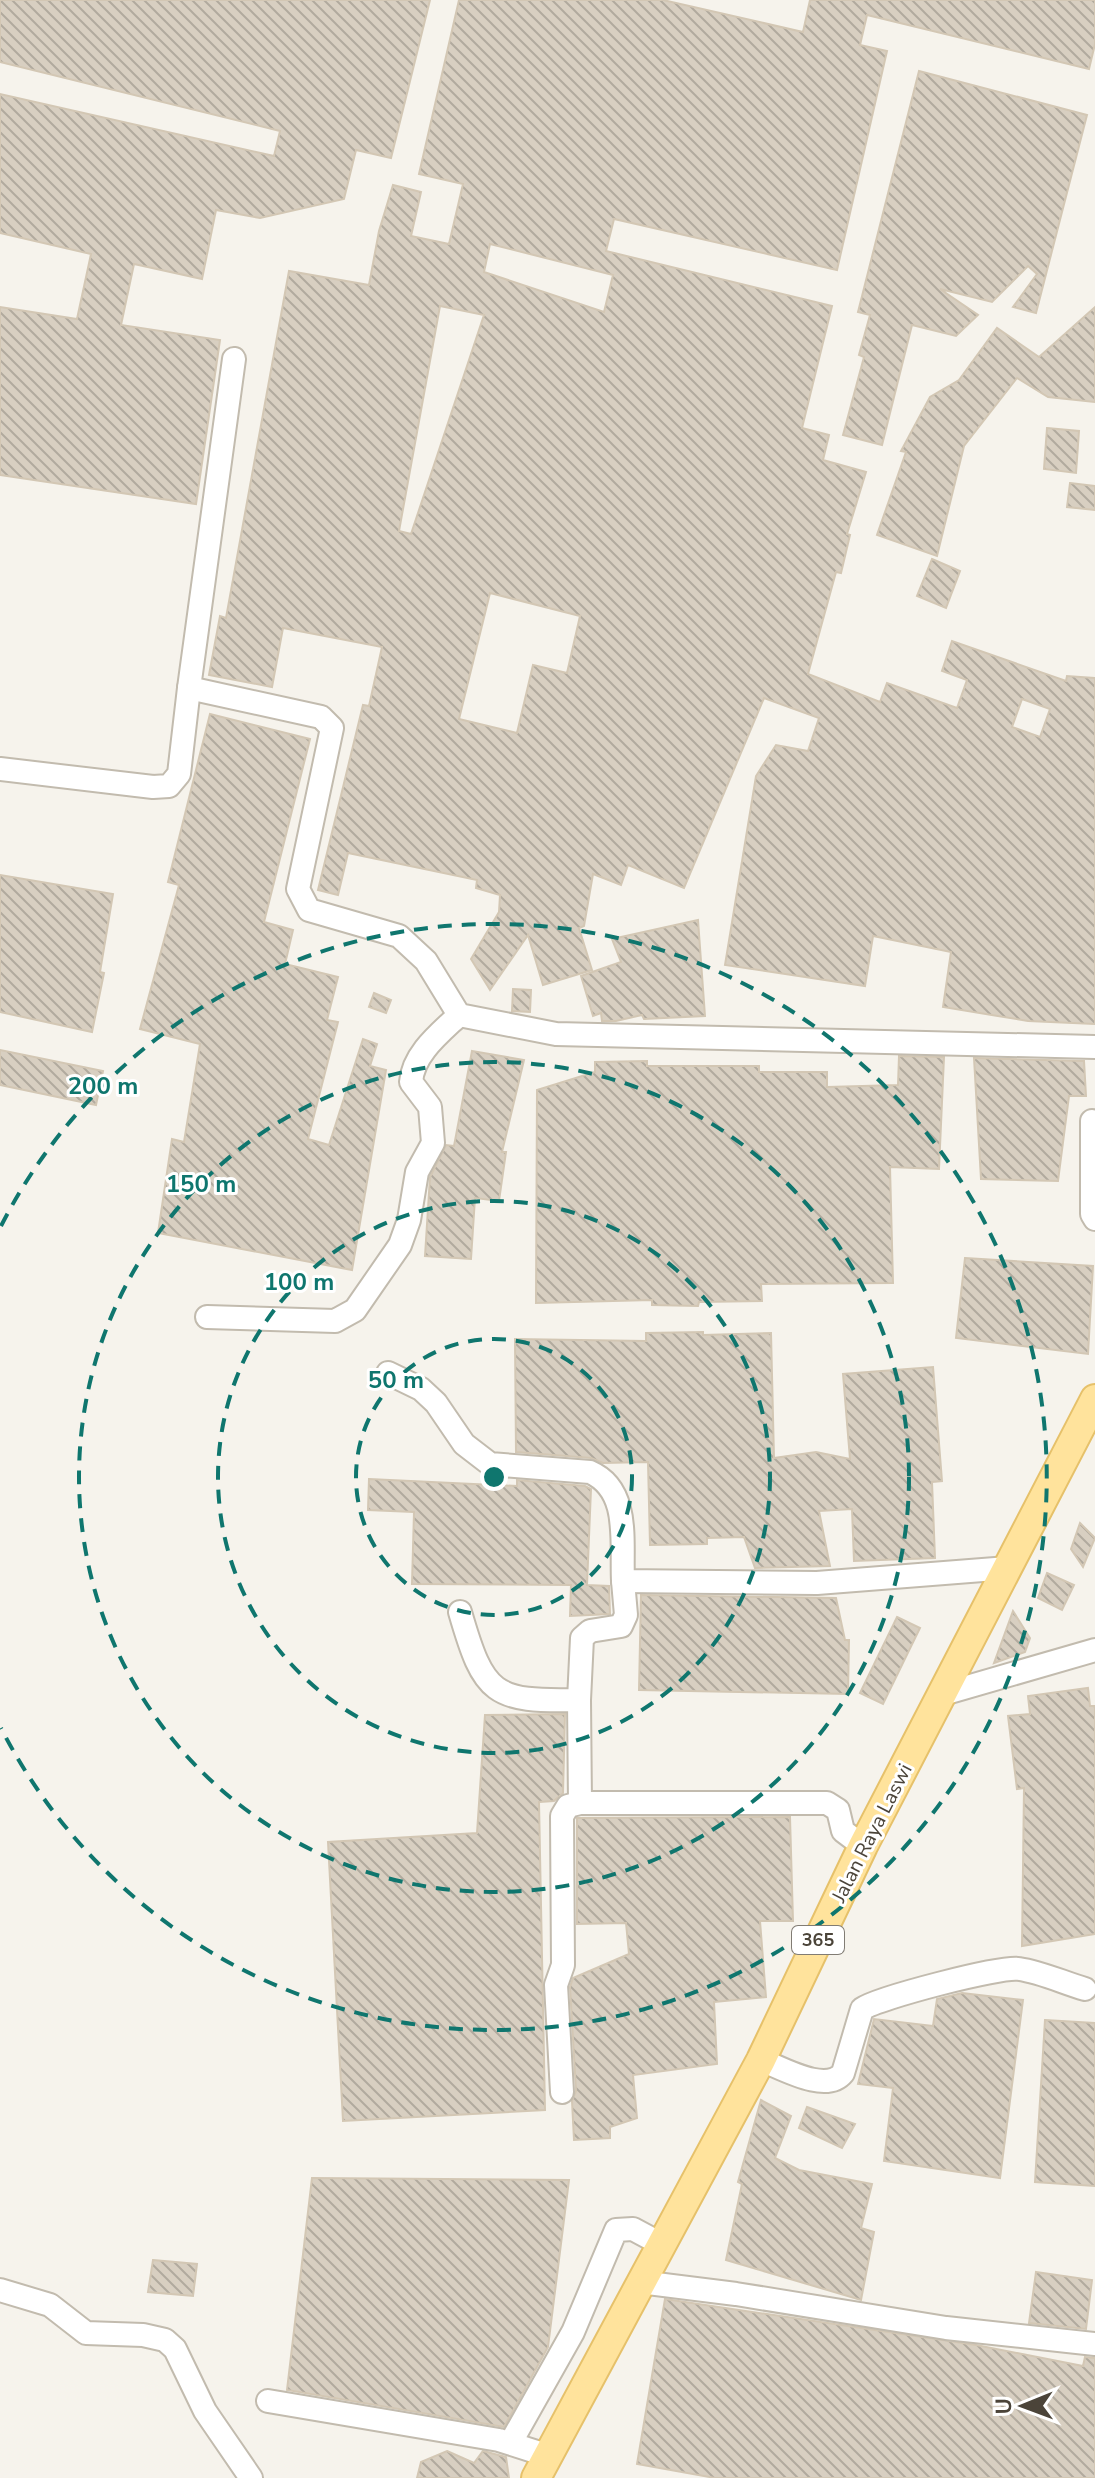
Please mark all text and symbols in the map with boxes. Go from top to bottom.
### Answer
text: 200 m [68,1070,138,1102]
text: 150 m [166,1168,236,1200]
text: 100 m [264,1266,334,1298]
text: 50 m [368,1364,424,1396]
centre of rings [480,1463,508,1491]
street label: Jalan Raya Laswi [825,1759,919,1908]
road number: 365 [792,1926,844,1954]
north arrow [983,2366,1063,2446]
text: U [989,2398,1019,2415]

